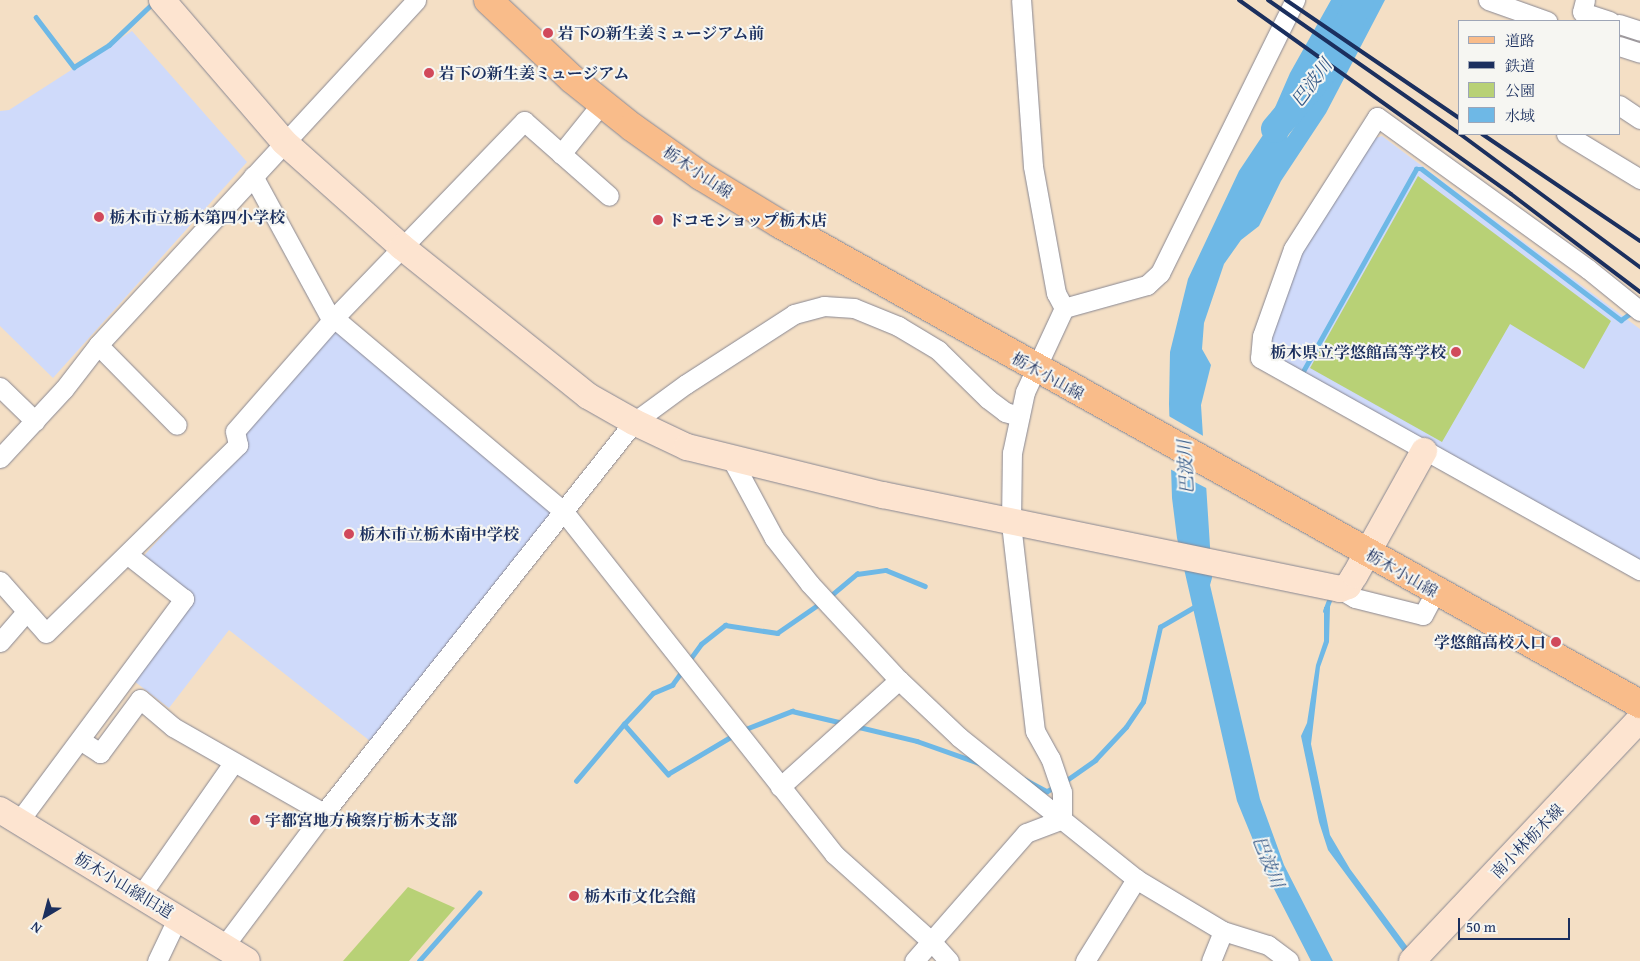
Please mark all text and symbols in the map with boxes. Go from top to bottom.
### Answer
legend [1458,20,1620,135]
place label: 岩下の新生姜ミュージアム前 [558,23,766,43]
marker: 岩下の新生姜ミュージアム前 [542,27,554,39]
text: 道路 [1505,30,1535,51]
water label: 巴波川 [1287,55,1337,111]
text: 鉄道 [1505,55,1535,76]
place label: 岩下の新生姜ミュージアム [439,63,631,83]
marker: 岩下の新生姜ミュージアム [423,67,435,79]
text: 公園 [1505,80,1535,101]
text: 水域 [1505,105,1535,126]
street label: 栃木小山線 [659,142,737,202]
place label: 栃木市立栃木第四小学校 [109,207,285,227]
place label: ドコモショップ栃木店 [668,210,828,230]
marker: 栃木市立栃木第四小学校 [93,211,105,223]
marker: ドコモショップ栃木店 [652,214,664,226]
place label: 栃木県立学悠館高等学校 [1270,342,1446,362]
marker: 栃木県立学悠館高等学校 [1450,346,1462,358]
street label: 栃木小山線 [1008,348,1088,404]
water label: 巴波川 [1174,439,1198,495]
place label: 栃木市立栃木南中学校 [359,524,519,544]
marker: 栃木市立栃木南中学校 [343,528,355,540]
street label: 栃木小山線 [1363,545,1441,601]
place label: 学悠館高校入口 [1434,632,1546,652]
marker: 学悠館高校入口 [1550,636,1562,648]
street label: 南小林栃木線 [1487,800,1567,882]
place label: 宇都宮地方検察庁栃木支部 [265,810,457,830]
marker: 宇都宮地方検察庁栃木支部 [249,814,261,826]
water label: 巴波川 [1248,833,1288,891]
street label: 栃木小山線旧道 [71,848,177,922]
place label: 栃木市文化会館 [584,886,696,906]
marker: 栃木市文化会館 [568,890,580,902]
north arrow [20,891,70,941]
scale bar [1460,908,1572,940]
text: 50 m [1466,916,1496,937]
text: N [26,917,46,939]

